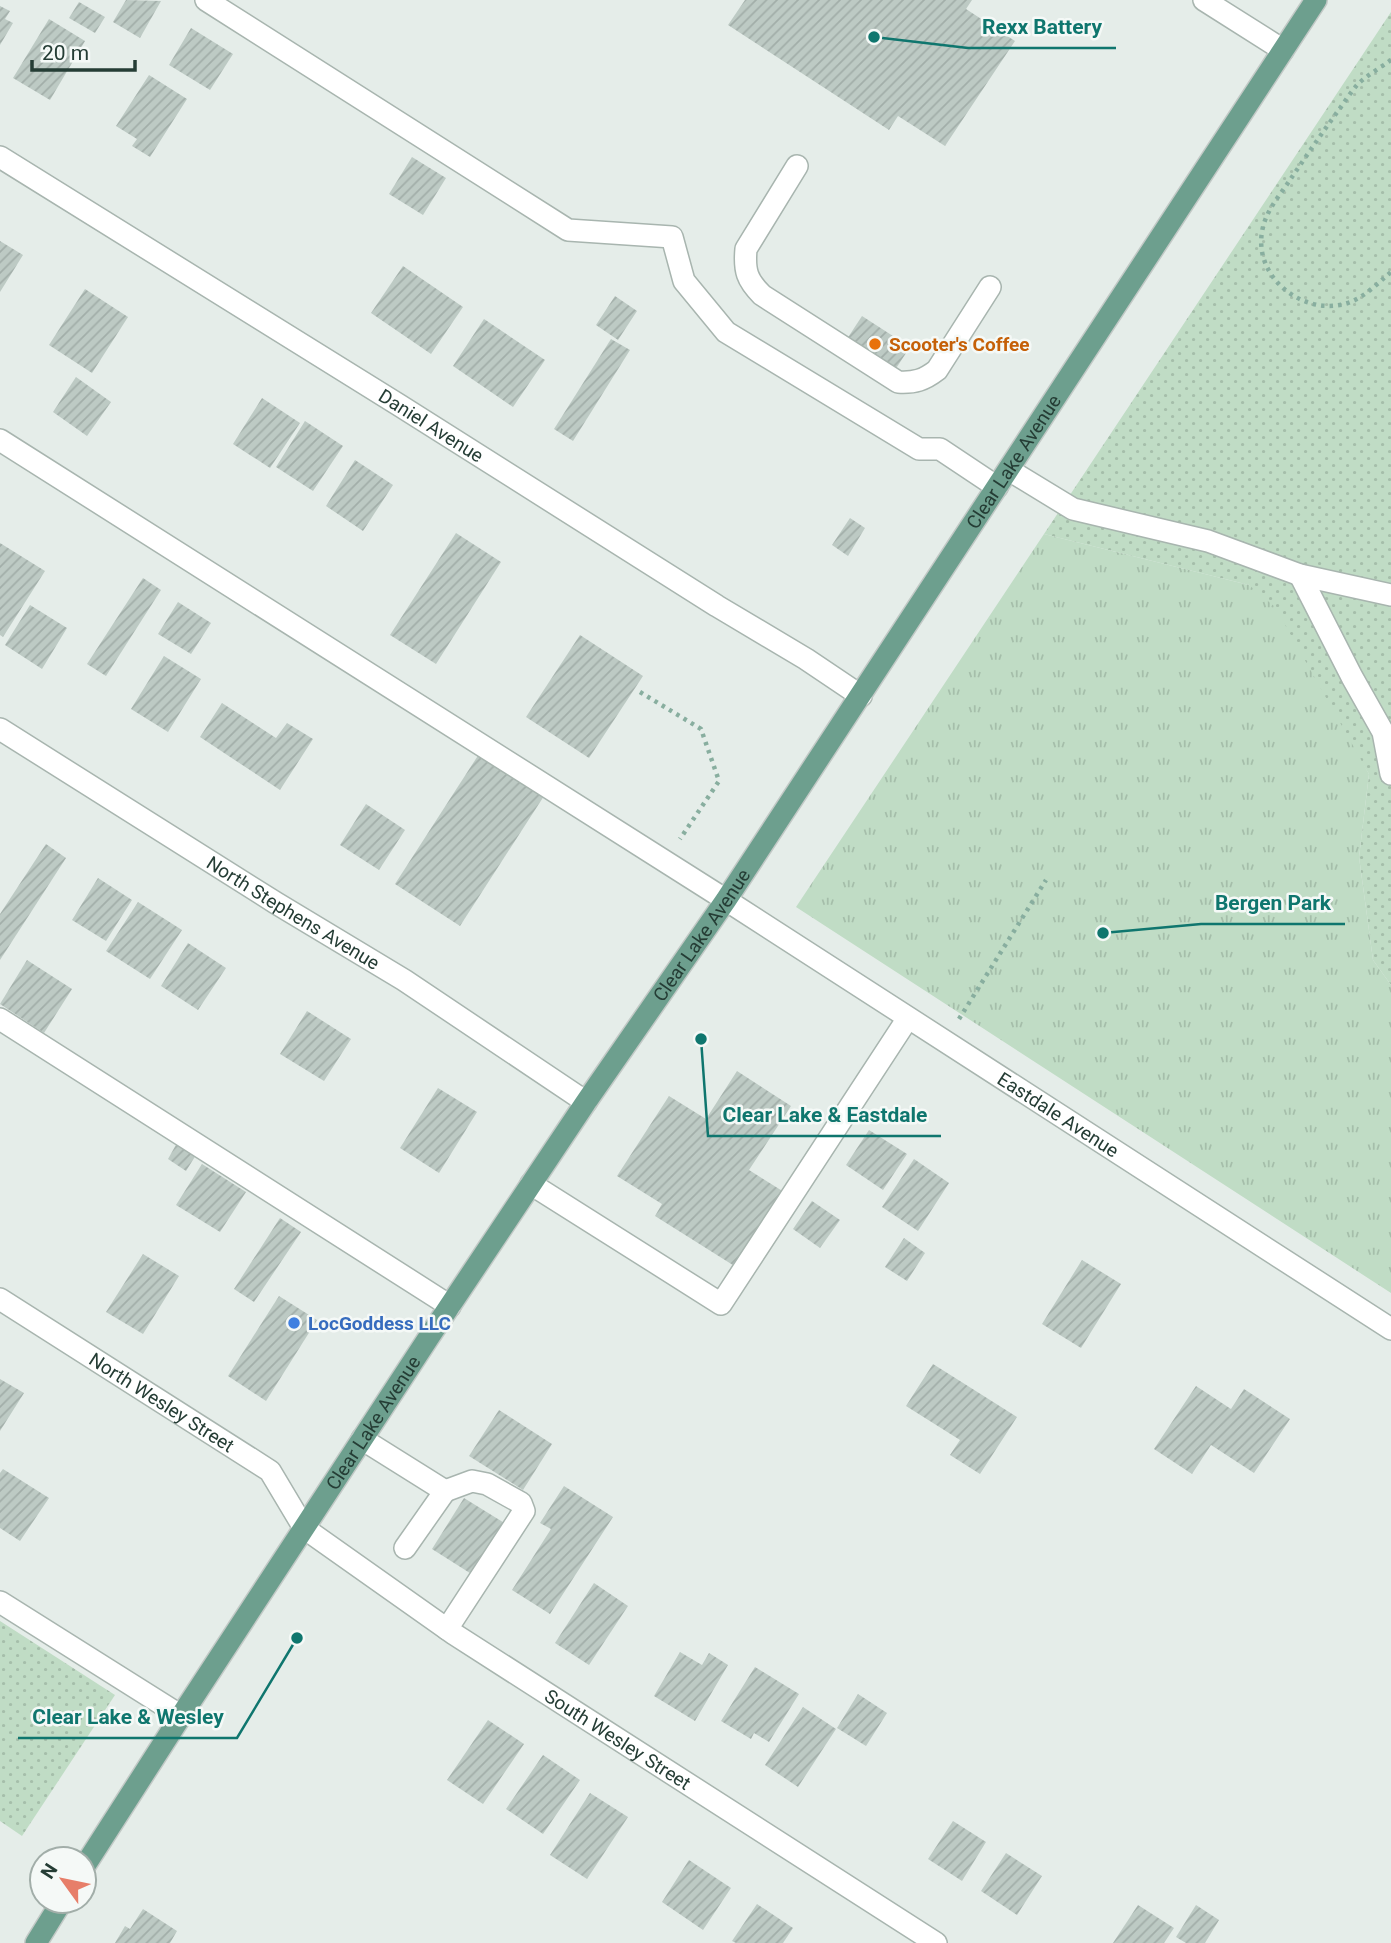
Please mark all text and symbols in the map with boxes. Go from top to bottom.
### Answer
callout: Rexx Battery [968,6,1116,48]
text: Rexx Battery [982,15,1102,39]
scale bar [32,28,135,72]
text: 20 m [42,41,89,65]
place label: Scooter's Coffee [889,333,1030,356]
marker: Scooter's Coffee [867,336,883,352]
street label: Daniel Avenue [374,384,488,467]
street label: Clear Lake Avenue [962,391,1066,533]
street label: North Stephens Avenue [202,851,384,975]
street label: Clear Lake Avenue [648,865,755,1006]
callout: Bergen Park [1201,882,1345,924]
text: Bergen Park [1215,891,1332,915]
street label: Eastdale Avenue [993,1067,1123,1162]
callout: Clear Lake & Eastdale [708,1094,941,1136]
text: Clear Lake & Eastdale [723,1103,927,1127]
place label: LocGoddess LLC [308,1312,451,1335]
marker: LocGoddess LLC [286,1315,302,1331]
street label: North Wesley Street [85,1348,239,1457]
street label: Clear Lake Avenue [321,1352,426,1494]
street label: South Wesley Street [540,1684,695,1795]
callout: Clear Lake & Wesley [18,1696,237,1738]
text: Clear Lake & Wesley [32,1705,224,1729]
north arrow [28,1845,98,1915]
text: N [36,1859,62,1883]

